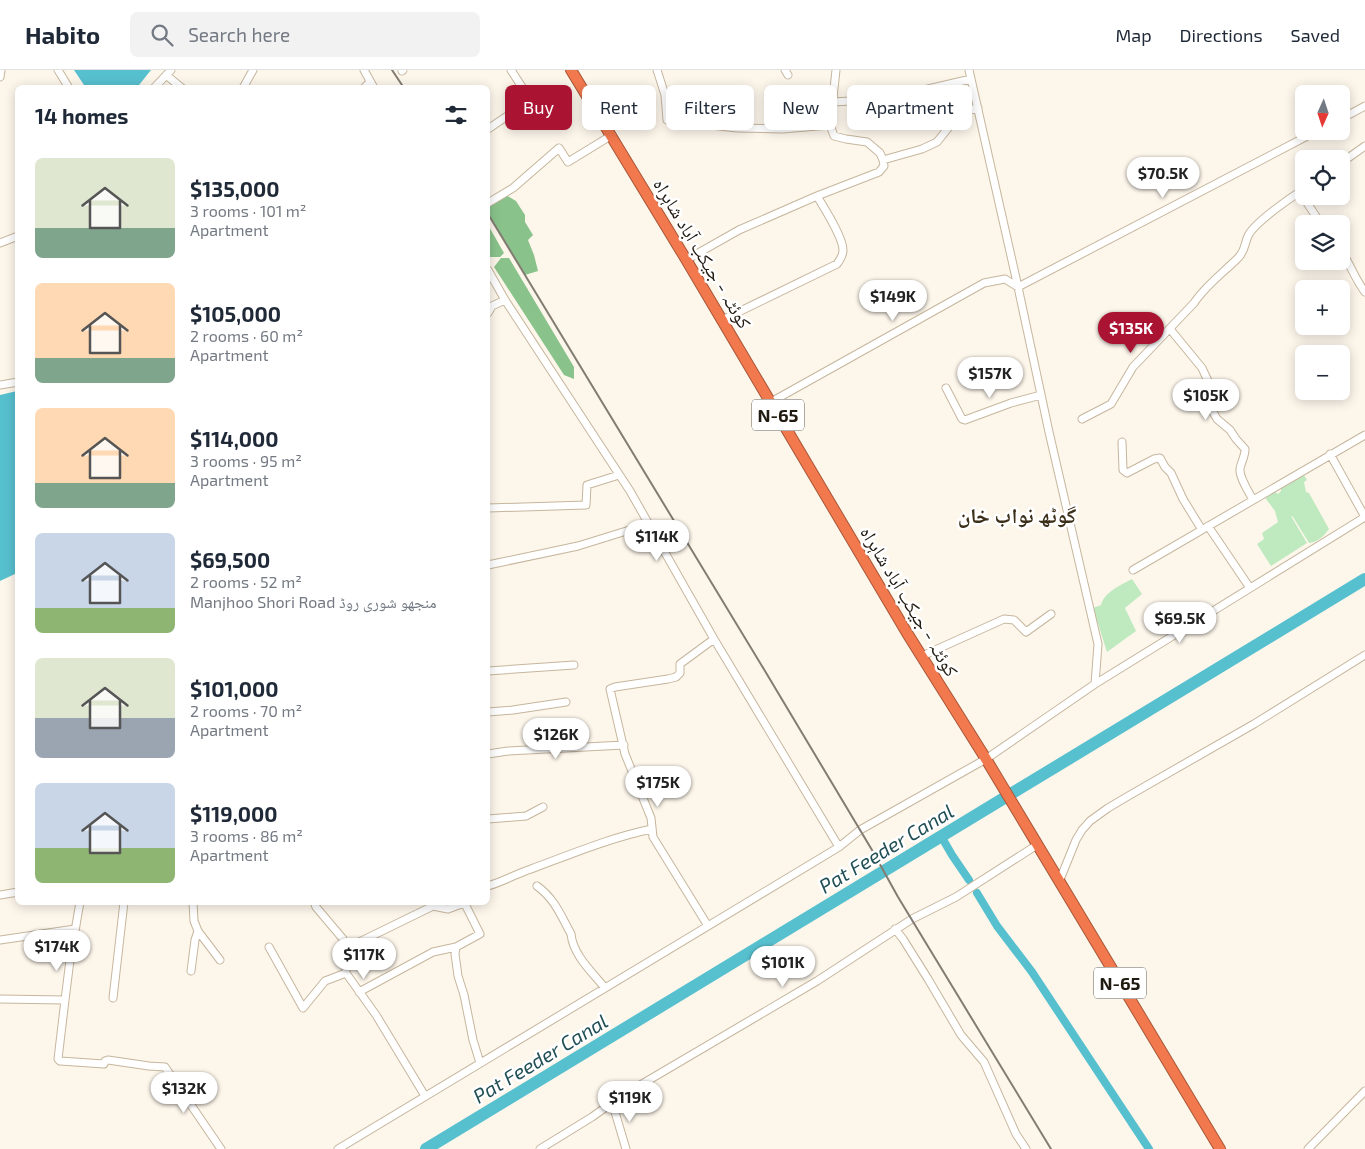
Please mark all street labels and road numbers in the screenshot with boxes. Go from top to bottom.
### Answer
street label: کوئٹہ - جیکب آباد شاہراہ [648,174,757,333]
road number: N-65 [752,400,804,430]
street label: کوئٹہ - جیکب آباد شاہراہ [855,522,964,681]
road number: N-65 [1094,968,1146,998]

